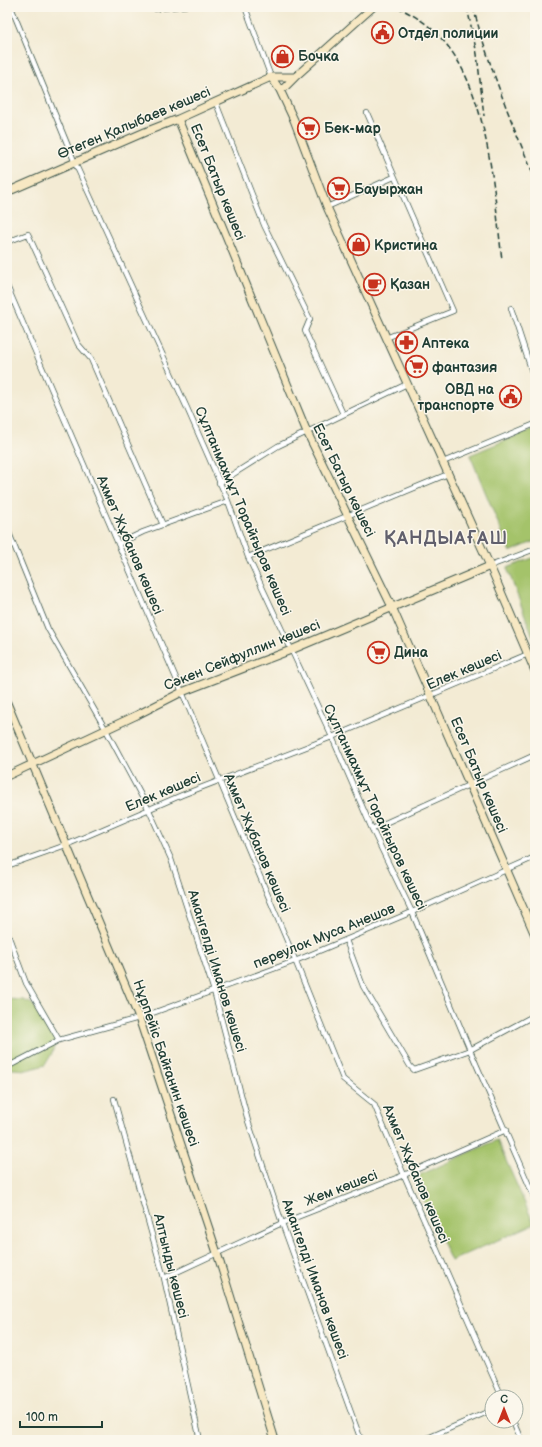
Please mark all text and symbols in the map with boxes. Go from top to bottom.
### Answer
public building icon: Отдел полиции [370,20,396,46]
place label: Отдел полиции [398,25,499,42]
shop icon: Бочка [270,43,296,69]
place label: Бочка [298,48,340,65]
street label: Өтеген Қалыбаев көшесі [55,83,213,163]
supermarket icon: Бек-мар [295,115,321,141]
place label: Бек-мар [324,120,381,137]
street label: Есет Батыр көшесі [187,121,249,243]
supermarket icon: Бауыржан [326,176,352,202]
place label: Бауыржан [354,181,423,198]
shop icon: Кристина [345,232,371,258]
place label: Кристина [374,237,438,254]
cafe icon: Қазан [361,271,387,297]
place label: Қазан [390,276,430,293]
pharmacy icon: Аптека [393,330,419,356]
place label: Аптека [421,335,470,352]
supermarket icon: фантазия [403,354,429,380]
place label: фантазия [432,359,497,376]
place label: ОВД на транспорте [417,381,495,414]
public building icon: ОВД на транспорте [497,384,523,410]
street label: Сұлтанмахмұт Торайғыров көшесі [191,404,295,618]
street label: Есет Батыр көшесі [309,420,379,540]
street label: Ахмет Жұбанов көшесі [93,472,167,617]
district label: ҚАНДЫАҒАШ [384,528,508,549]
street label: Сәкен Сейфуллин көшесі [161,616,323,694]
supermarket icon: Дина [365,639,391,665]
place label: Дина [394,644,429,661]
street label: Елек көшесі [424,647,504,693]
street label: Сұлтанмахмұт Торайғыров көшесі [320,701,430,913]
street label: Есет Батыр көшесі [447,715,511,835]
street label: Елек көшесі [123,769,203,815]
street label: Ахмет Жұбанов көшесі [220,770,294,915]
street label: Амангелді Иманов көшесі [184,887,250,1054]
street label: переулок Муса Анешов [251,900,398,972]
street label: Нұрпейіс Байғанин көшесі [129,977,203,1149]
street label: Ахмет Жұбанов көшесі [379,1101,453,1246]
street label: Жем көшесі [302,1166,380,1210]
street label: Амангелді Иманов көшесі [278,1196,352,1361]
street label: Алтынды көшесі [150,1211,192,1320]
north arrow [484,1389,524,1429]
text: С [500,1393,508,1406]
scale bar [20,1403,102,1429]
text: 100 m [26,1410,58,1425]

